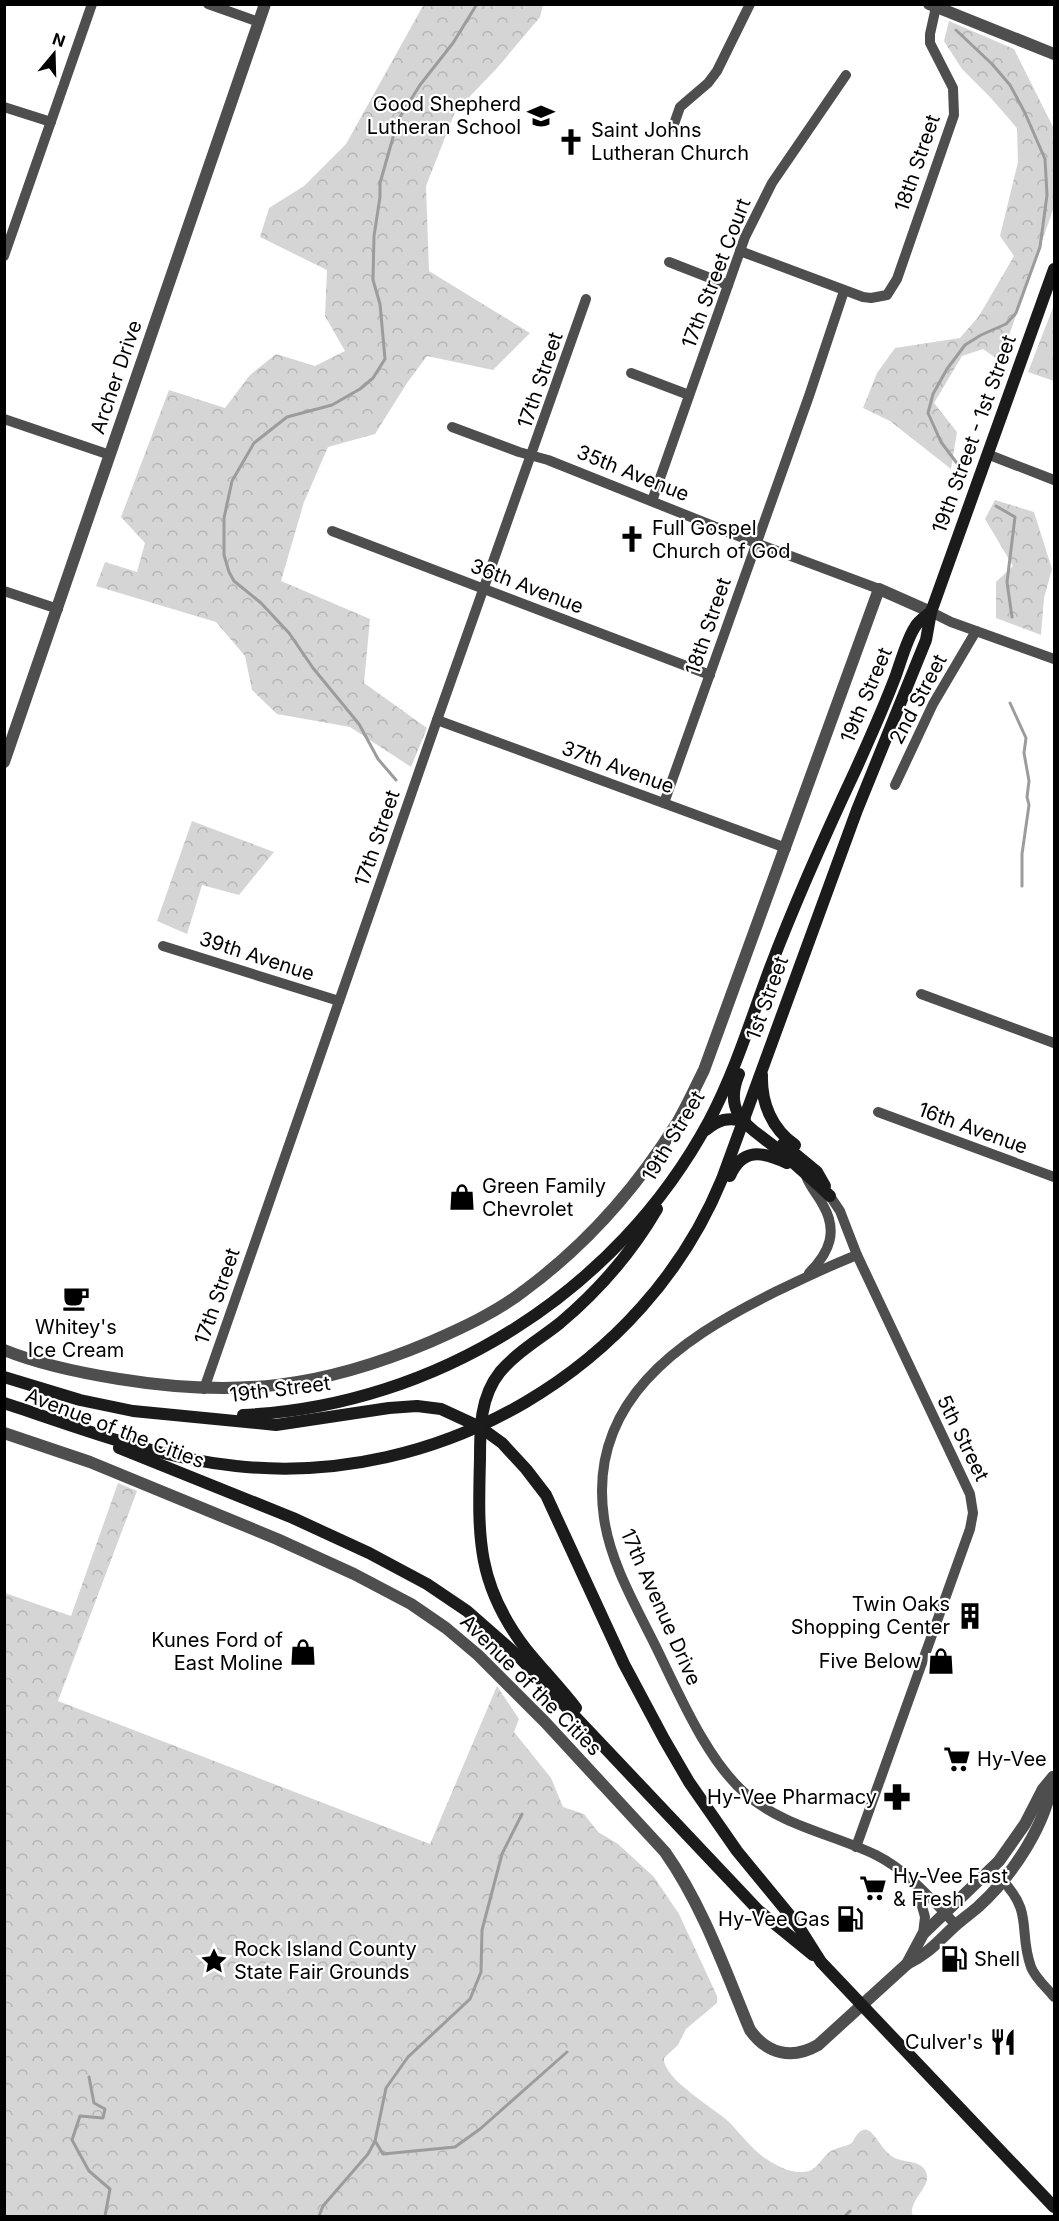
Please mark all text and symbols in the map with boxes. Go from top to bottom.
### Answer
north arrow [24,24,84,84]
text: N [50,28,68,51]
place label: Good Shepherd Lutheran School [367,92,521,139]
school or university icon: Good Shepherd Lutheran School [526,101,556,131]
street label: 18th Street [889,111,945,215]
place label: Saint Johns Lutheran Church [591,118,749,165]
church icon: Saint Johns Lutheran Church [556,127,586,157]
street label: 17th Street Court [676,194,756,351]
street label: Archer Drive [85,317,147,437]
street label: 17th Street [512,328,568,431]
street label: 19th Street - 1st Street [927,331,1021,536]
street label: 35th Avenue [573,440,693,506]
place label: Full Gospel Church of God [652,516,791,563]
church icon: Full Gospel Church of God [617,524,647,554]
street label: 36th Avenue [467,553,587,619]
street label: 18th Street [680,574,736,678]
street label: 19th Street [835,643,897,746]
street label: 2nd Street [884,650,952,748]
street label: 37th Avenue [558,736,678,798]
street label: 17th Street [349,786,405,889]
street label: 39th Avenue [197,926,317,986]
street label: 1st Street [741,952,793,1043]
street label: 19th Street [637,1086,710,1186]
street label: 16th Avenue [915,1097,1031,1159]
place label: Green Family Chevrolet [482,1174,606,1221]
shop icon: Green Family Chevrolet [447,1182,477,1212]
street label: 17th Street [189,1244,245,1347]
cafe icon: Whitey's Ice Cream [61,1283,91,1313]
place label: Whitey's Ice Cream [28,1315,124,1362]
street label: 19th Street [228,1371,332,1407]
street label: Avenue of the Cities [22,1383,208,1473]
street label: 5th Street [932,1391,994,1485]
street label: 17th Avenue Drive [616,1525,706,1689]
place label: Twin Oaks Shopping Center [791,1592,950,1639]
building icon: Twin Oaks Shopping Center [955,1601,985,1631]
street label: Avenue of the Cities [455,1609,607,1761]
place label: Kunes Ford of East Moline [151,1628,284,1675]
shop icon: Kunes Ford of East Moline [288,1637,318,1667]
shop icon: Five Below [926,1646,956,1676]
place label: Five Below [819,1649,921,1673]
supermarket icon: Hy-Vee [942,1744,972,1774]
place label: Hy-Vee [977,1747,1047,1771]
pharmacy icon: Hy-Vee Pharmacy [882,1782,912,1812]
place label: Hy-Vee Pharmacy [707,1785,877,1809]
place label: Hy-Vee Fast & Fresh [893,1864,1008,1911]
supermarket icon: Hy-Vee Fast & Fresh [858,1873,888,1903]
fuel station icon: Hy-Vee Gas [835,1904,865,1934]
place label: Hy-Vee Gas [718,1907,830,1931]
place label: Rock Island County State Fair Grounds [234,1937,417,1984]
fuel station icon: Shell [939,1944,969,1974]
place icon: Rock Island County State Fair Grounds [199,1946,229,1976]
place label: Shell [974,1947,1020,1971]
restaurant icon: Culver's [988,2027,1018,2057]
place label: Culver's [905,2030,983,2054]

